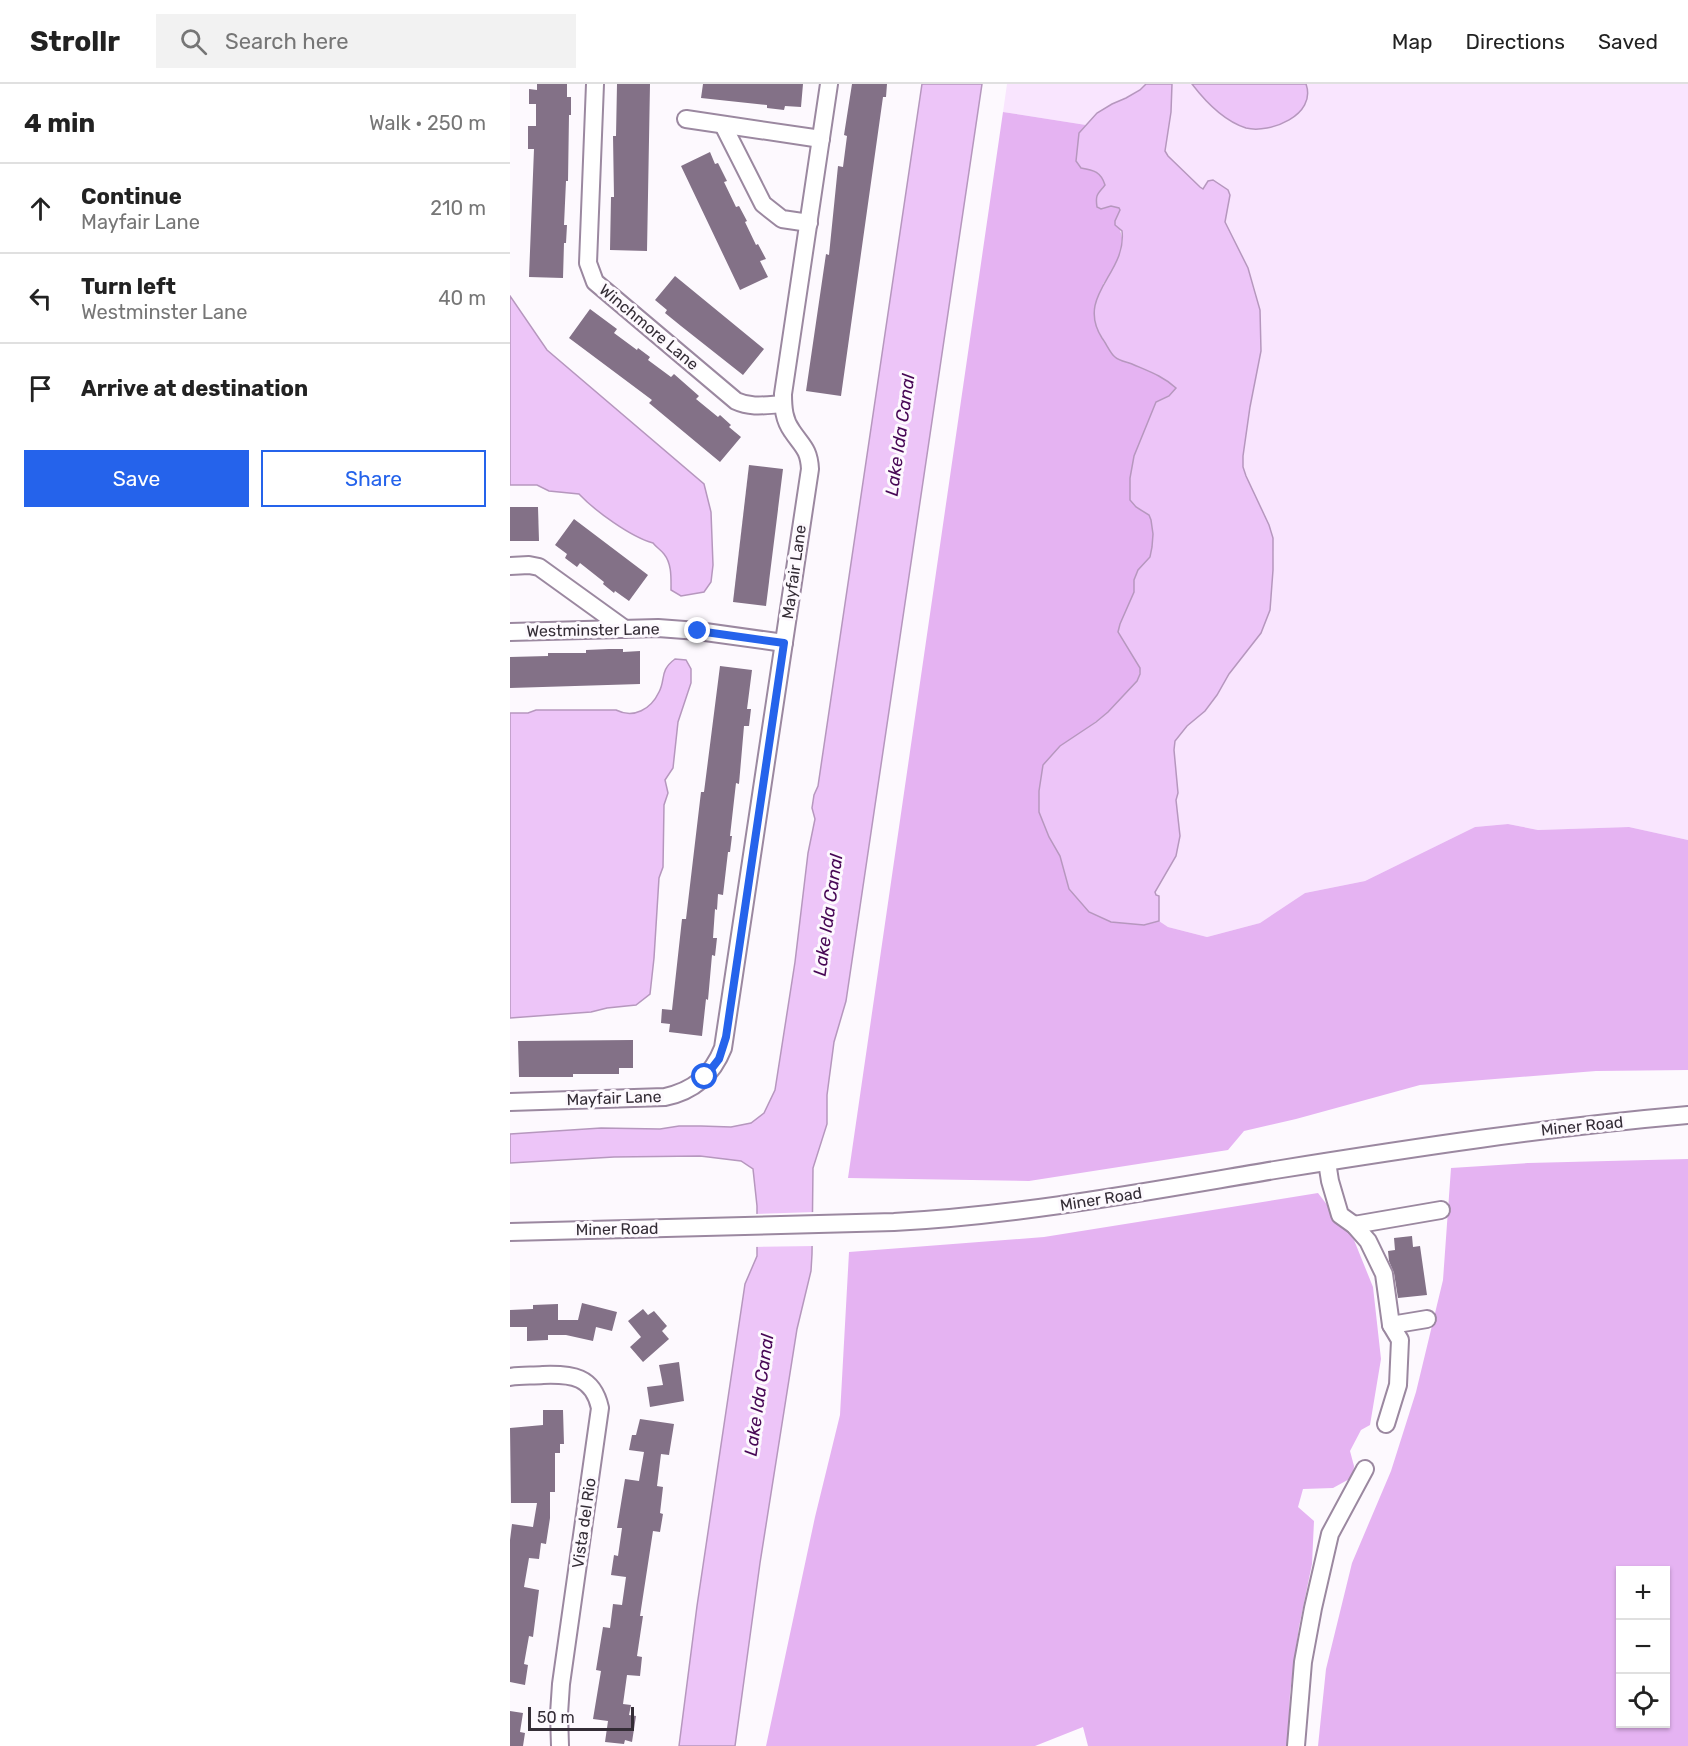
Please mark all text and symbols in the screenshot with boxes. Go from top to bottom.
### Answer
search box [156,14,576,68]
text: Strollr [30,25,120,58]
icon: search [177,25,210,58]
text: Search here [225,28,348,55]
text: Map [1392,29,1433,54]
text: Directions [1466,29,1565,54]
text: Saved [1598,29,1658,54]
text: 4 min [24,108,95,139]
text: Walk · 250 m [369,111,486,135]
text: Continue [81,183,182,210]
icon: ahead [24,192,57,225]
text: 210 m [430,196,486,220]
text: Mayfair Lane [81,210,200,234]
text: Turn left [81,273,176,300]
street label: Winchmore Lane [596,280,703,374]
icon: left [24,282,57,315]
text: 40 m [438,286,486,310]
text: Westminster Lane [81,300,247,324]
icon: arrive [24,372,57,405]
water label: Lake Ida Canal [881,372,920,497]
text: Arrive at destination [81,375,308,402]
button: Save [24,450,249,507]
button: Share [261,450,486,507]
street label: Mayfair Lane [778,524,810,620]
route end [684,617,710,643]
street label: Westminster Lane [526,619,660,641]
water label: Lake Ida Canal [809,852,848,977]
route start [691,1063,717,1089]
street label: Mayfair Lane [566,1087,662,1109]
street label: Miner Road [1540,1112,1624,1140]
street label: Miner Road [1059,1183,1143,1215]
street label: Miner Road [575,1219,659,1239]
water label: Lake Ida Canal [740,1332,779,1457]
street label: Vista del Rio [568,1476,600,1570]
map controls [1616,1566,1670,1728]
button: + [1616,1566,1670,1620]
button: − [1616,1620,1670,1674]
button: locate [1616,1674,1670,1728]
scale bar [528,1704,634,1732]
text: 50 m [537,1708,575,1727]

